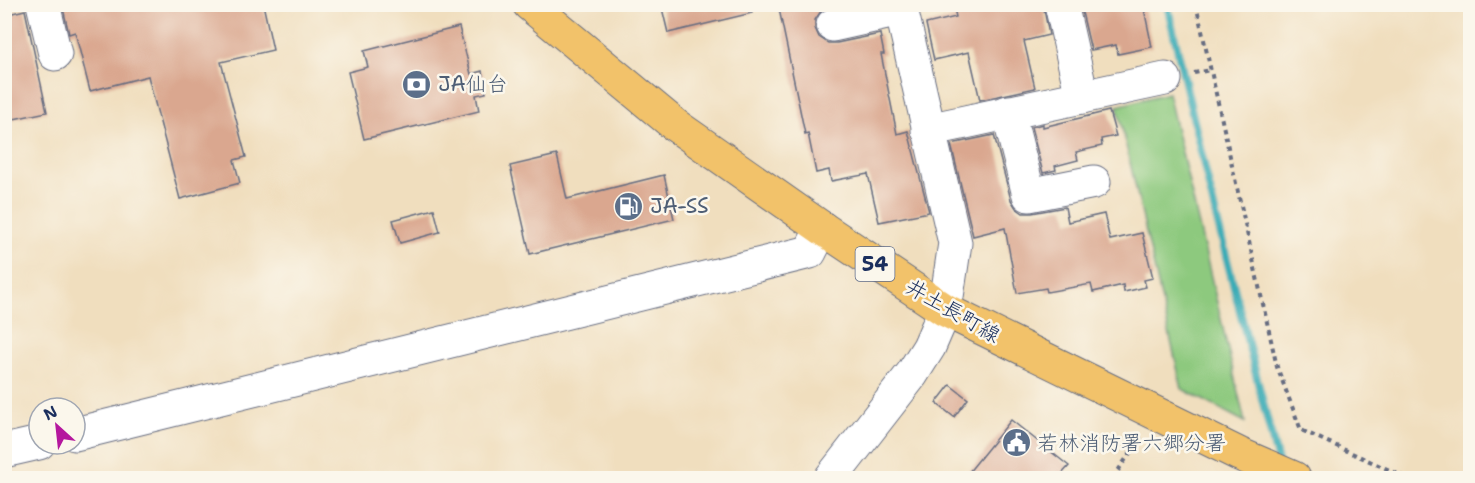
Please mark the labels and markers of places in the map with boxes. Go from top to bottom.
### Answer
bank icon: JA仙台 [401,68,433,100]
place label: JA仙台 [438,70,508,98]
fuel station icon: JA-SS [613,190,645,222]
place label: JA-SS [650,192,709,220]
public building icon: 若林消防署六郷分署 [1000,427,1032,459]
place label: 若林消防署六郷分署 [1037,429,1226,457]

